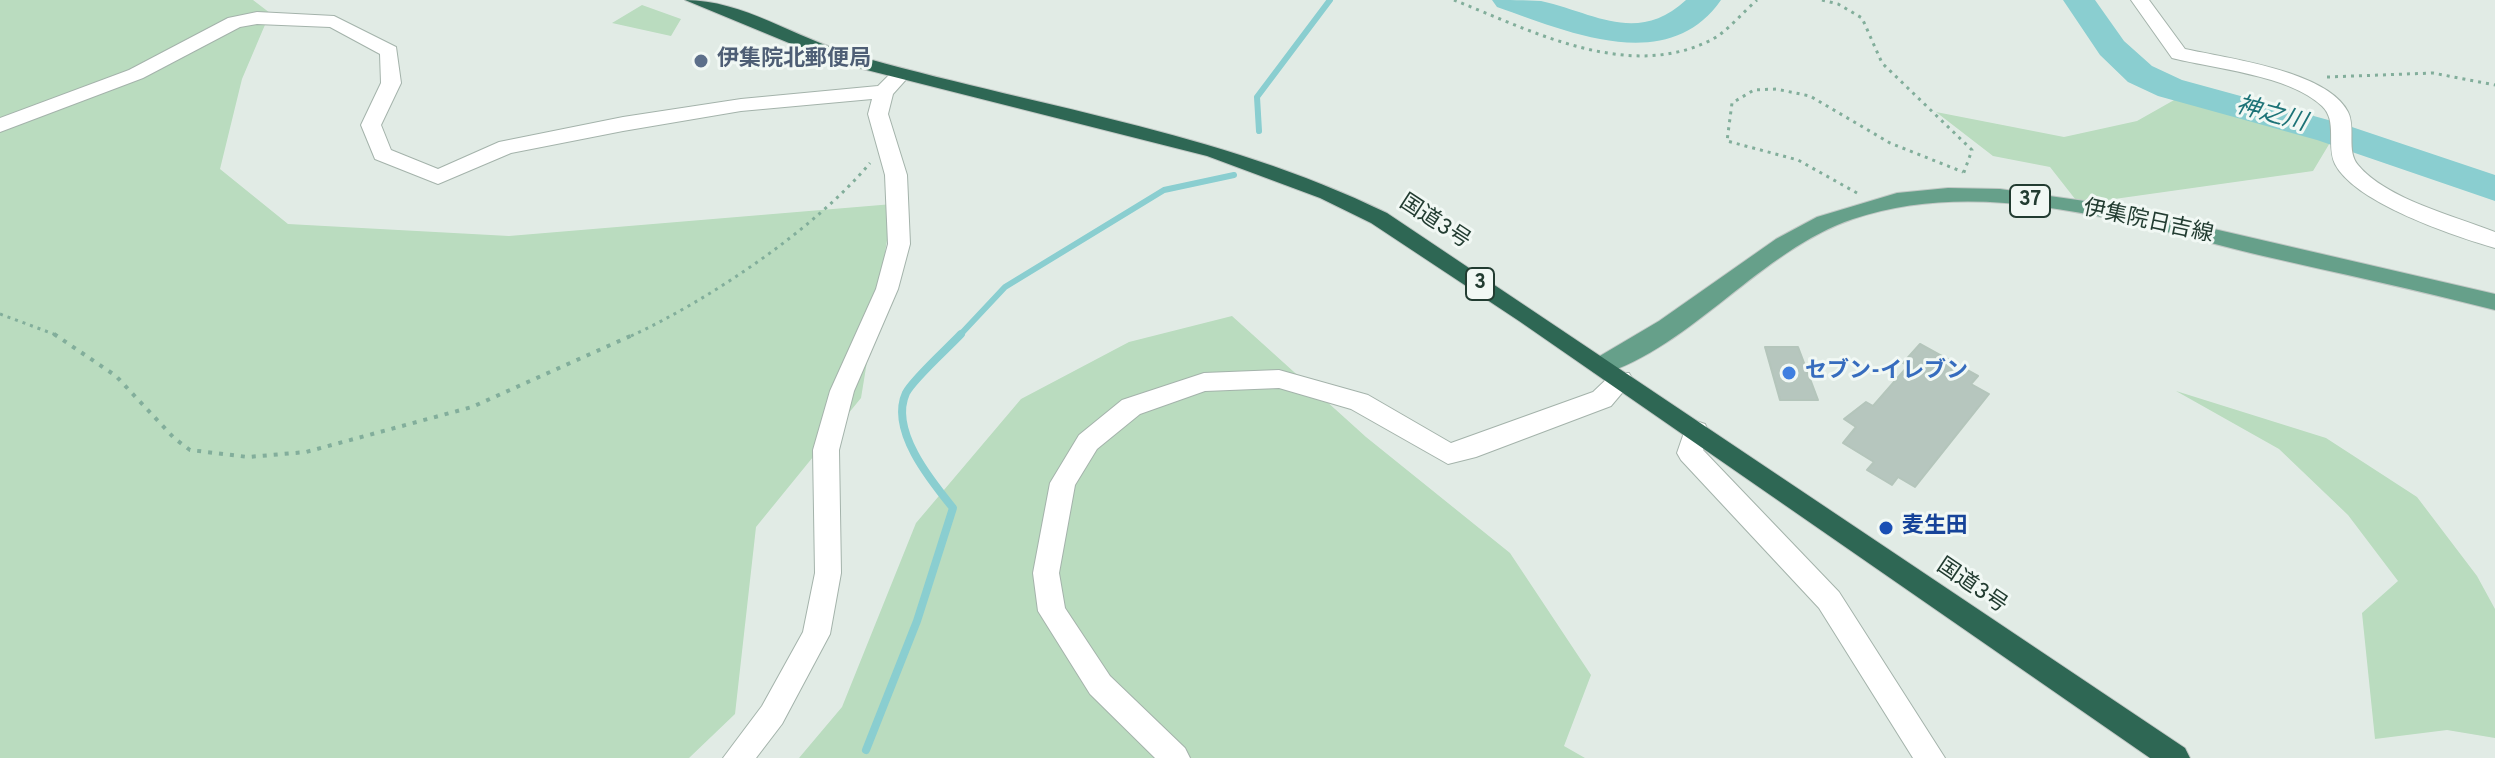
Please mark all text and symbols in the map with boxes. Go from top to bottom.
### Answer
place label: 伊集院北郵便局 [717,48,871,74]
marker: 伊集院北郵便局 [692,52,710,70]
water label: 神之川 [2232,93,2310,139]
road number: 37 [2010,185,2050,217]
street label: 国道3号 [1394,190,1474,256]
street label: 伊集院日吉線 [2081,196,2215,250]
road number: 3 [1466,268,1494,300]
place label: セブン-イレブン [1805,360,1968,386]
marker: セブン-イレブン [1780,364,1798,382]
place label: 麦生田 [1902,515,1968,541]
marker: 麦生田 [1877,519,1895,537]
street label: 国道3号 [1931,554,2011,620]

